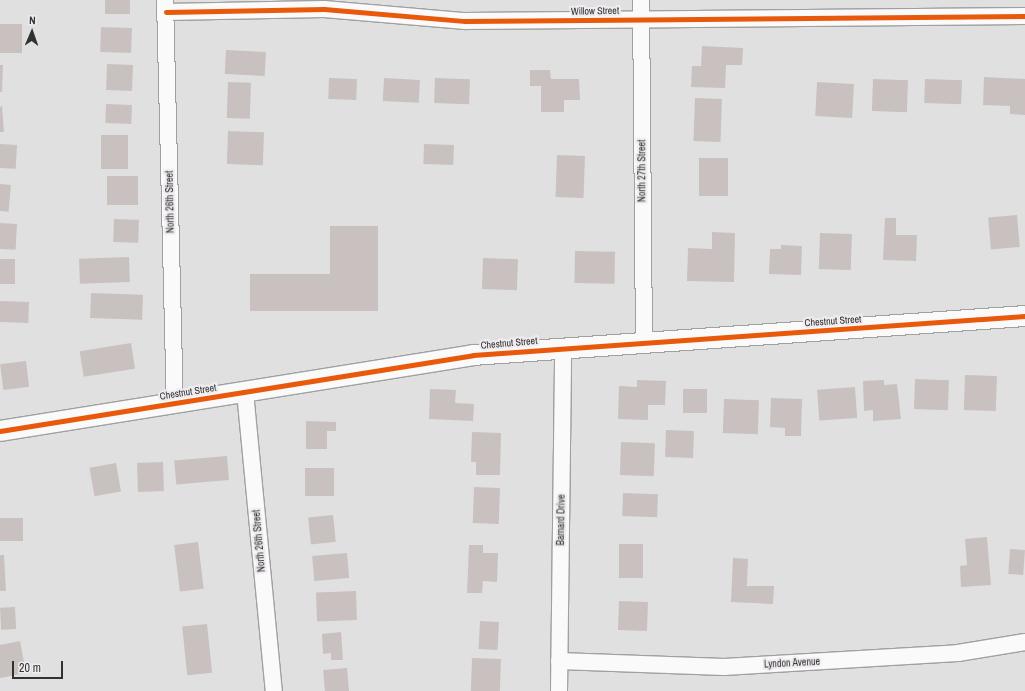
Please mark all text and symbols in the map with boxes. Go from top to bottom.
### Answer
street label: Willow Street [571,5,619,17]
north arrow [12,12,52,52]
text: N [29,13,36,27]
street label: North 27th Street [636,140,648,202]
street label: North 26th Street [163,171,177,233]
street label: Chestnut Street [804,313,862,329]
street label: Chestnut Street [480,335,538,351]
street label: Chestnut Street [159,382,217,402]
street label: Barnard Drive [555,494,567,546]
street label: North 26th Street [250,509,268,573]
scale bar [14,653,65,679]
street label: Lyndon Avenue [763,656,821,670]
text: 20 m [19,660,41,676]

